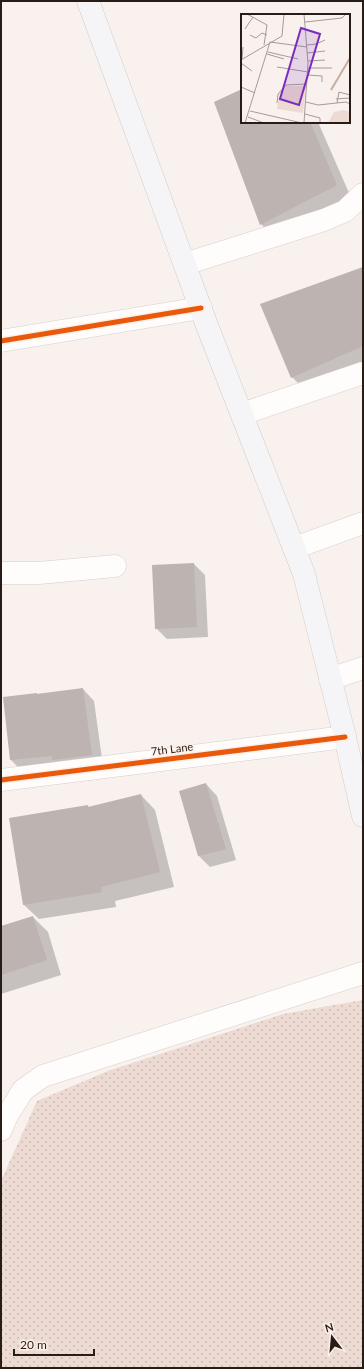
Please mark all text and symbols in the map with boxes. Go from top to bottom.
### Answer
inset map [241,14,350,123]
street label: 7th Lane [150,739,194,758]
north arrow [312,1317,352,1357]
text: N [323,1319,335,1334]
scale bar [14,1331,94,1357]
text: 20 m [20,1337,47,1352]

